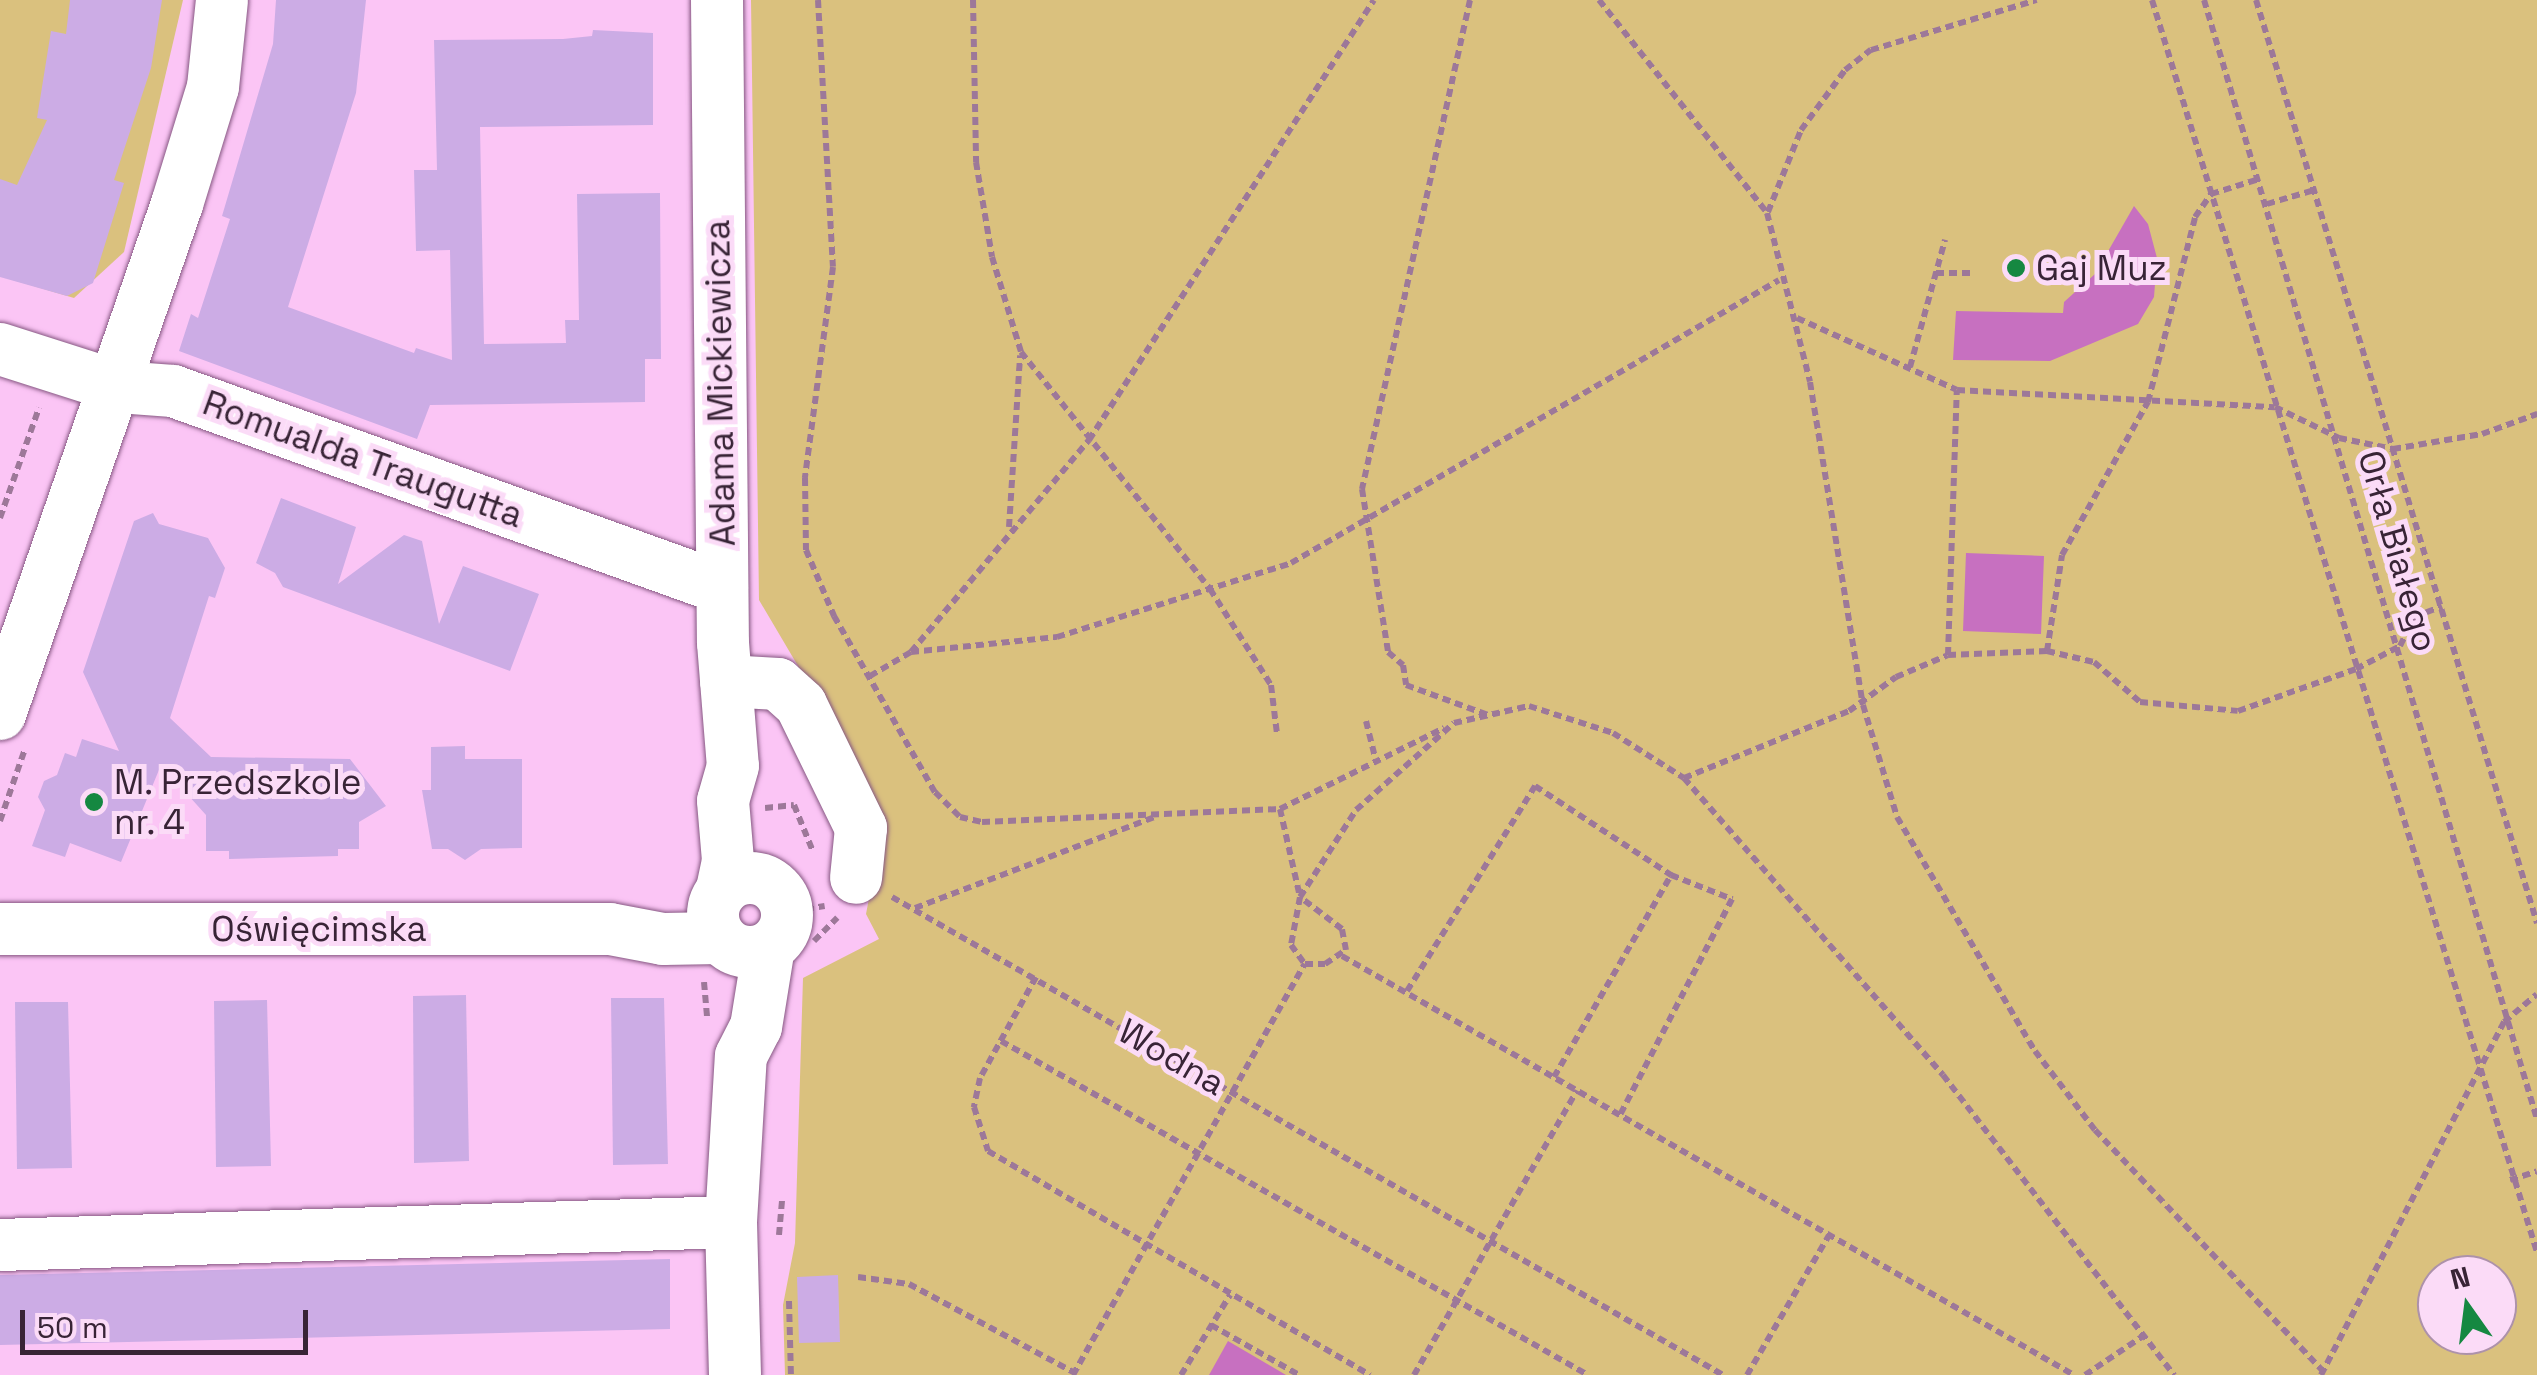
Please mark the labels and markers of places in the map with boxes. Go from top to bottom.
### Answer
place label: Gaj Muz [2036,247,2167,289]
marker: Gaj Muz [2005,257,2027,279]
place label: M. Przedszkole nr. 4 [114,761,363,843]
marker: M. Przedszkole nr. 4 [83,791,105,813]

